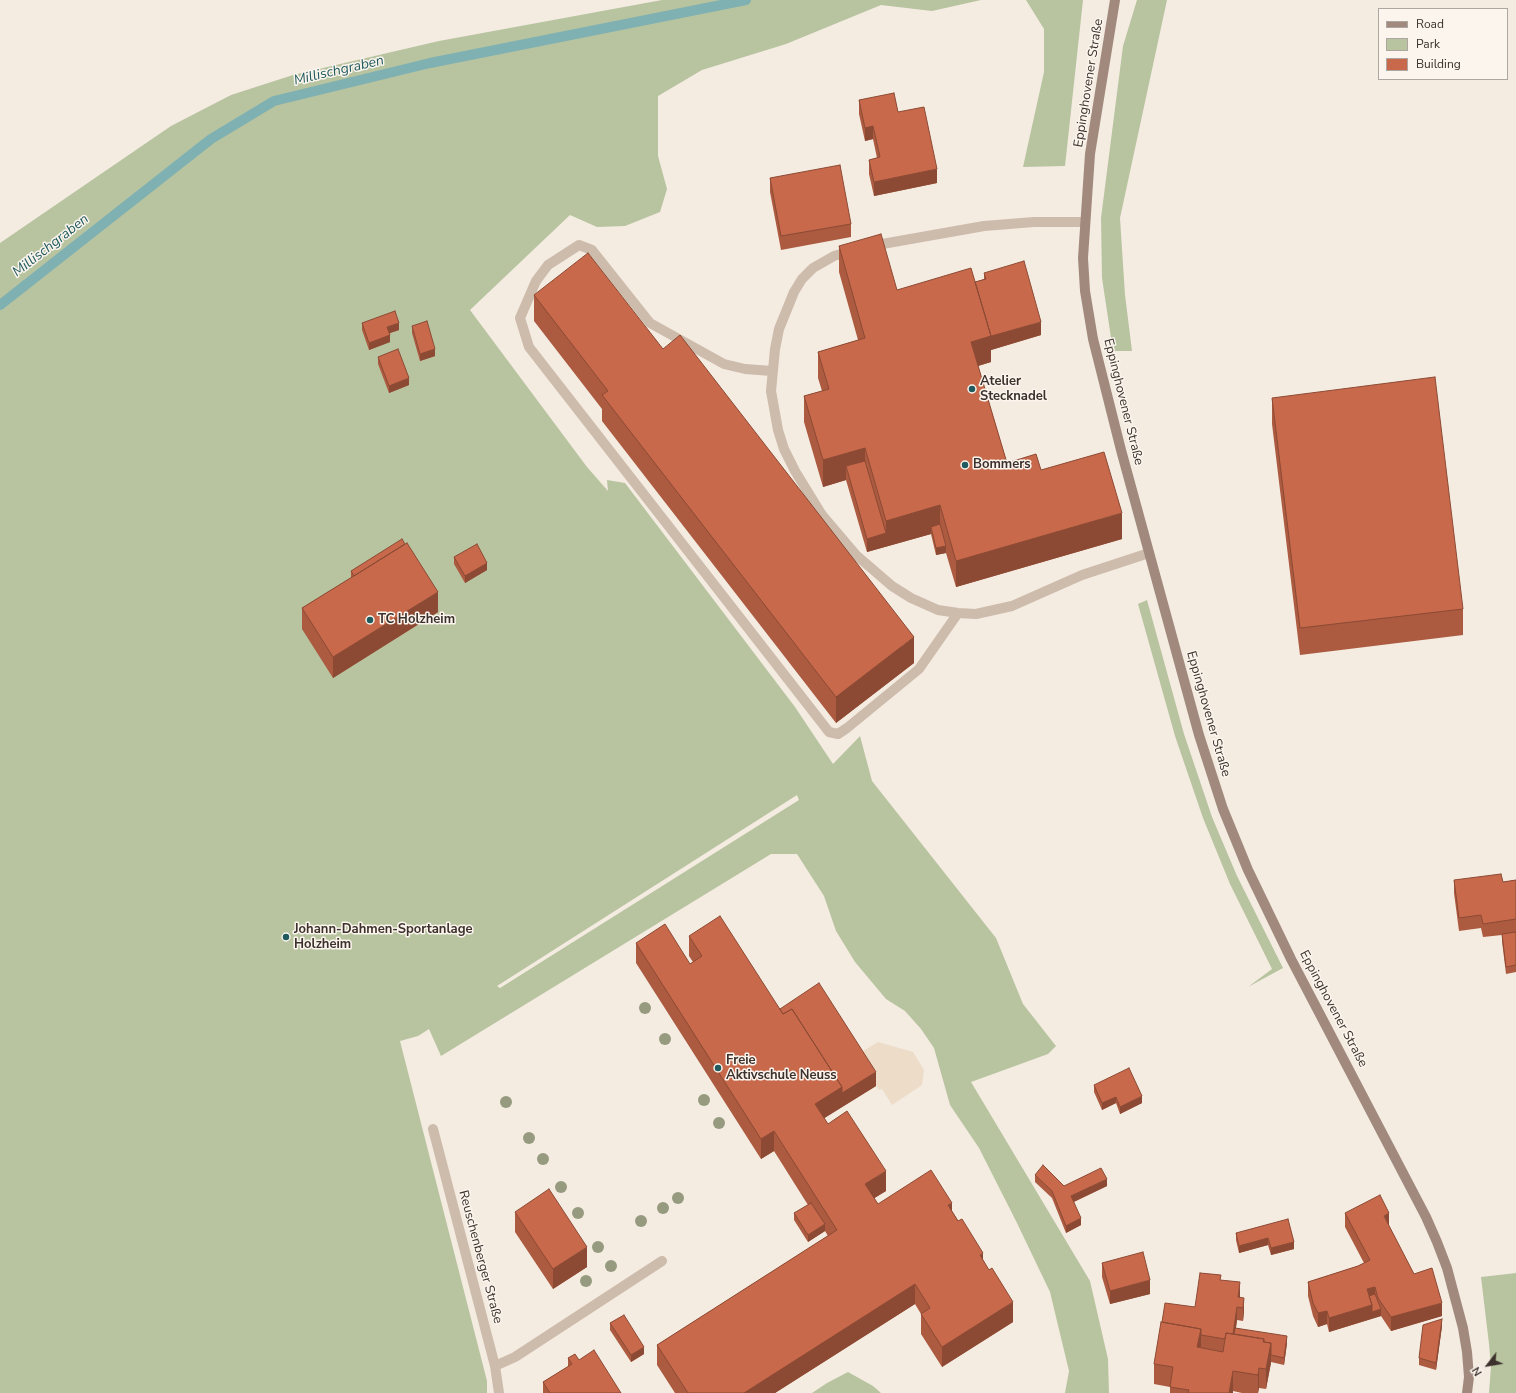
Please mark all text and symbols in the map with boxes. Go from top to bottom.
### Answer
legend [1378,8,1508,80]
text: Road [1416,16,1444,32]
street label: Eppinghovener Straße [1071,18,1107,148]
text: Park [1416,36,1440,52]
water label: Millischgraben [292,52,386,90]
text: Building [1416,56,1461,72]
water label: Millischgraben [10,211,92,281]
street label: Eppinghovener Straße [1100,337,1146,467]
place label: Atelier Stecknadel [980,374,1047,405]
marker: Atelier Stecknadel [967,384,977,394]
place label: Bommers [973,457,1031,473]
marker: Bommers [960,460,970,470]
place label: TC Holzheim [378,612,455,628]
marker: TC Holzheim [365,615,375,625]
street label: Eppinghovener Straße [1183,649,1233,779]
place label: Johann-Dahmen-Sportanlage Holzheim [294,922,473,953]
marker: Johann-Dahmen-Sportanlage Holzheim [281,932,291,942]
street label: Eppinghovener Straße [1296,948,1370,1070]
place label: Freie Aktivschule Neuss [726,1053,837,1084]
marker: Freie Aktivschule Neuss [713,1063,723,1073]
street label: Reuschenberger Straße [455,1189,505,1325]
north arrow [1468,1345,1508,1385]
text: N [1469,1364,1486,1379]

